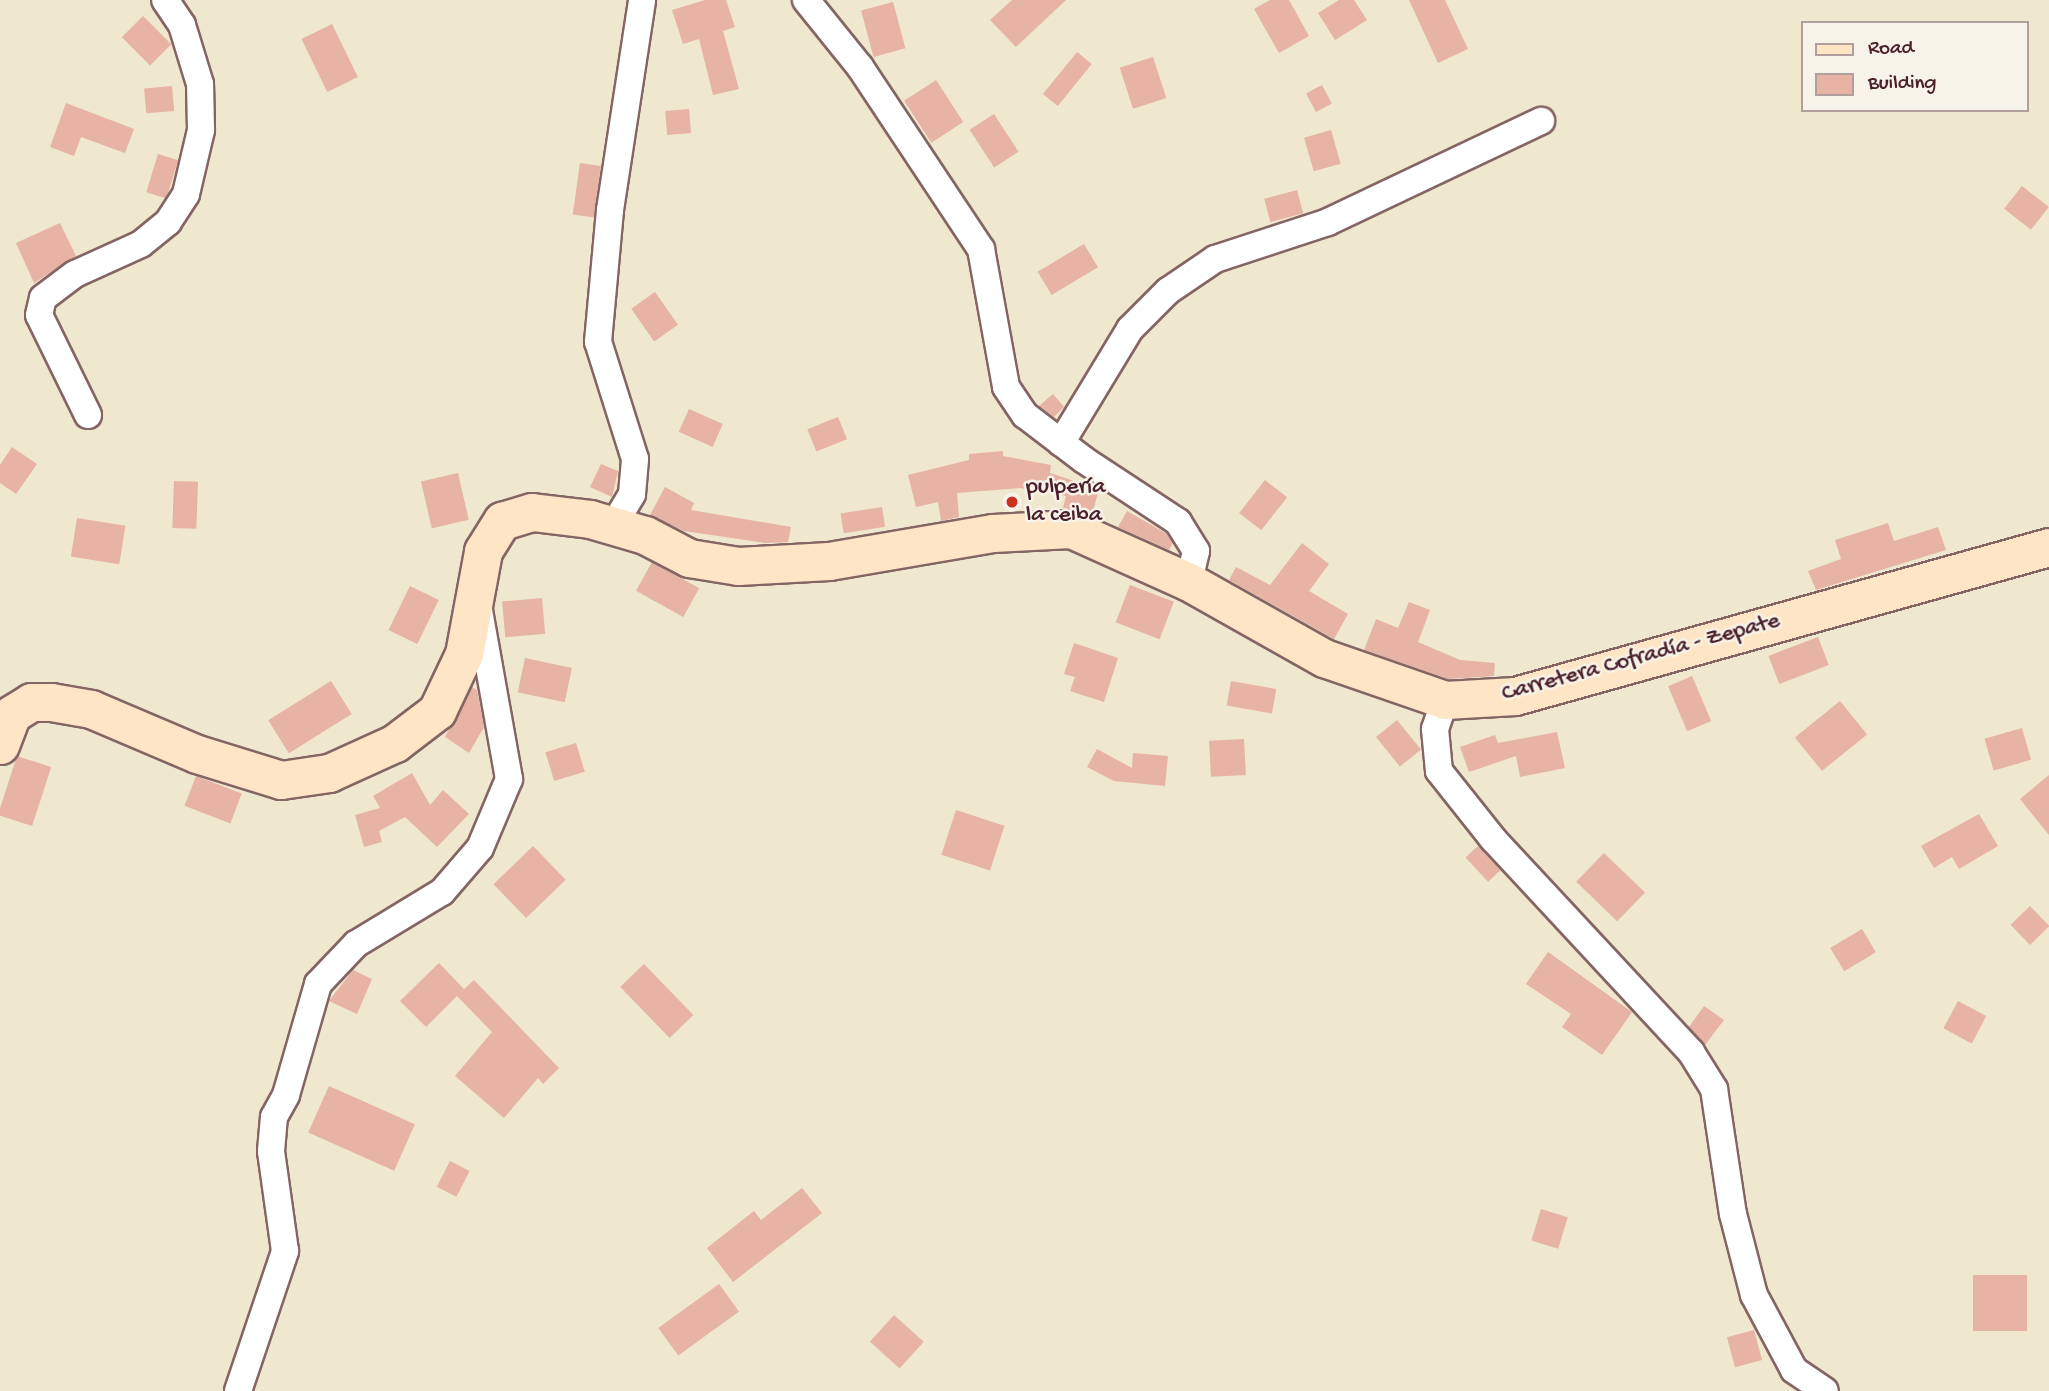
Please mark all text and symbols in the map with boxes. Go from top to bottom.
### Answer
legend [1800,21,2028,112]
text: Road [1868,37,1914,62]
text: Building [1868,72,1937,97]
place label: pulpería la ceiba [1026,474,1106,530]
marker: pulpería la ceiba [1004,494,1020,510]
street label: Carretera Cofradía - Zepate [1499,607,1783,709]

